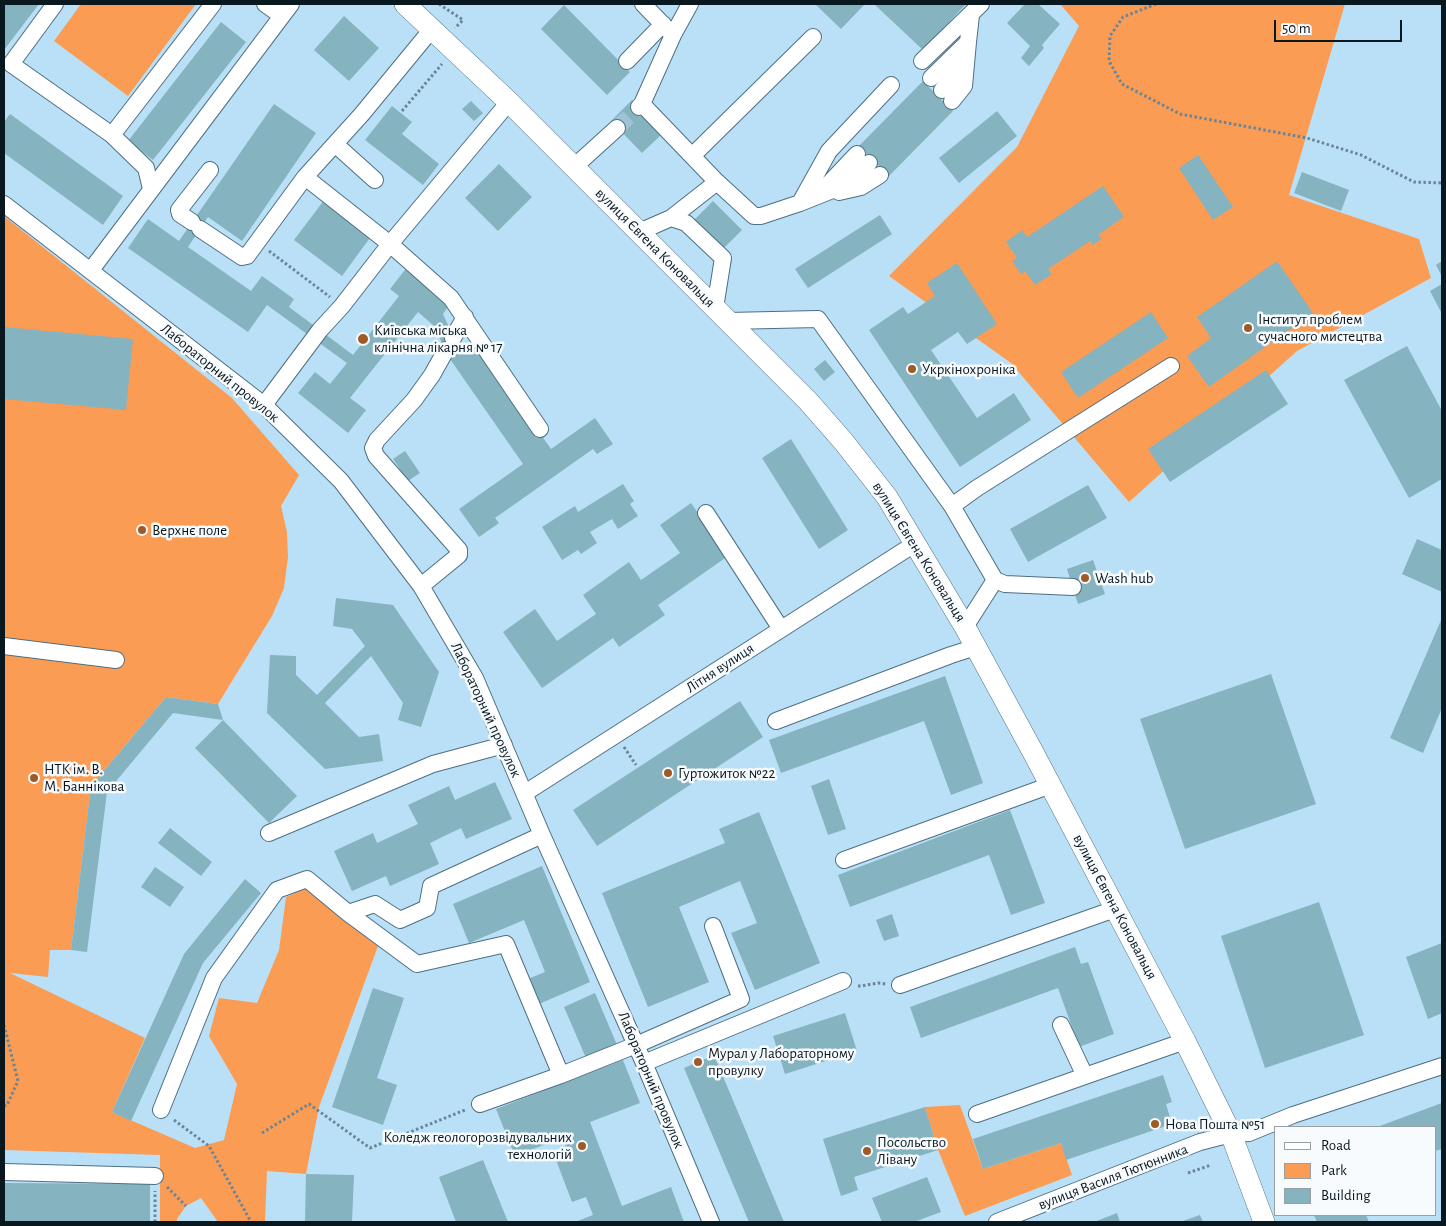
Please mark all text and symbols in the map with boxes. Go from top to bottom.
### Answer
scale bar [1276,10,1404,42]
text: 50 m [1282,21,1311,36]
street label: вулиця Євгена Коновальця [591,184,719,312]
place label: Інститут проблем сучасного мистецтва [1258,310,1382,345]
street label: Лабораторний провулок [157,320,283,426]
place label: Київська міська клінічна лікарня № 17 [374,321,502,356]
marker: Інститут проблем сучасного мистецтва [1242,322,1254,334]
marker: Київська міська клінічна лікарня № 17 [356,332,370,346]
place label: Укркінохроніка [922,360,1016,378]
marker: Укркінохроніка [906,363,918,375]
street label: вулиця Євгена Коновальця [868,479,970,625]
place label: Верхнє поле [152,521,227,539]
marker: Верхнє поле [136,524,148,536]
place label: Wash hub [1095,569,1153,587]
marker: Wash hub [1079,572,1091,584]
street label: Літня вулиця [683,639,757,697]
street label: Лабораторний провулок [447,640,525,780]
place label: НТК ім. В. М. Баннікова [44,760,124,795]
place label: Гуртожиток №22 [678,764,775,782]
marker: Гуртожиток №22 [662,767,674,779]
marker: НТК ім. В. М. Баннікова [28,772,40,784]
street label: вулиця Євгена Коновальця [1069,831,1161,983]
street label: Лабораторний провулок [614,1009,688,1151]
place label: Мурал у Лабораторному провулку [708,1044,854,1079]
marker: Мурал у Лабораторному провулку [692,1056,704,1068]
place label: Нова Пошта №51 [1165,1115,1265,1133]
marker: Нова Пошта №51 [1149,1118,1161,1130]
legend [1274,1126,1436,1216]
place label: Коледж геологорозвідувальних технологій [383,1128,572,1163]
place label: Посольство Лівану [877,1133,946,1168]
text: Road [1321,1138,1351,1153]
marker: Коледж геологорозвідувальних технологій [576,1140,588,1152]
street label: вулиця Василя Тютюнника [1036,1140,1190,1214]
marker: Посольство Лівану [861,1145,873,1157]
text: Park [1321,1163,1347,1178]
text: Building [1321,1188,1371,1203]

